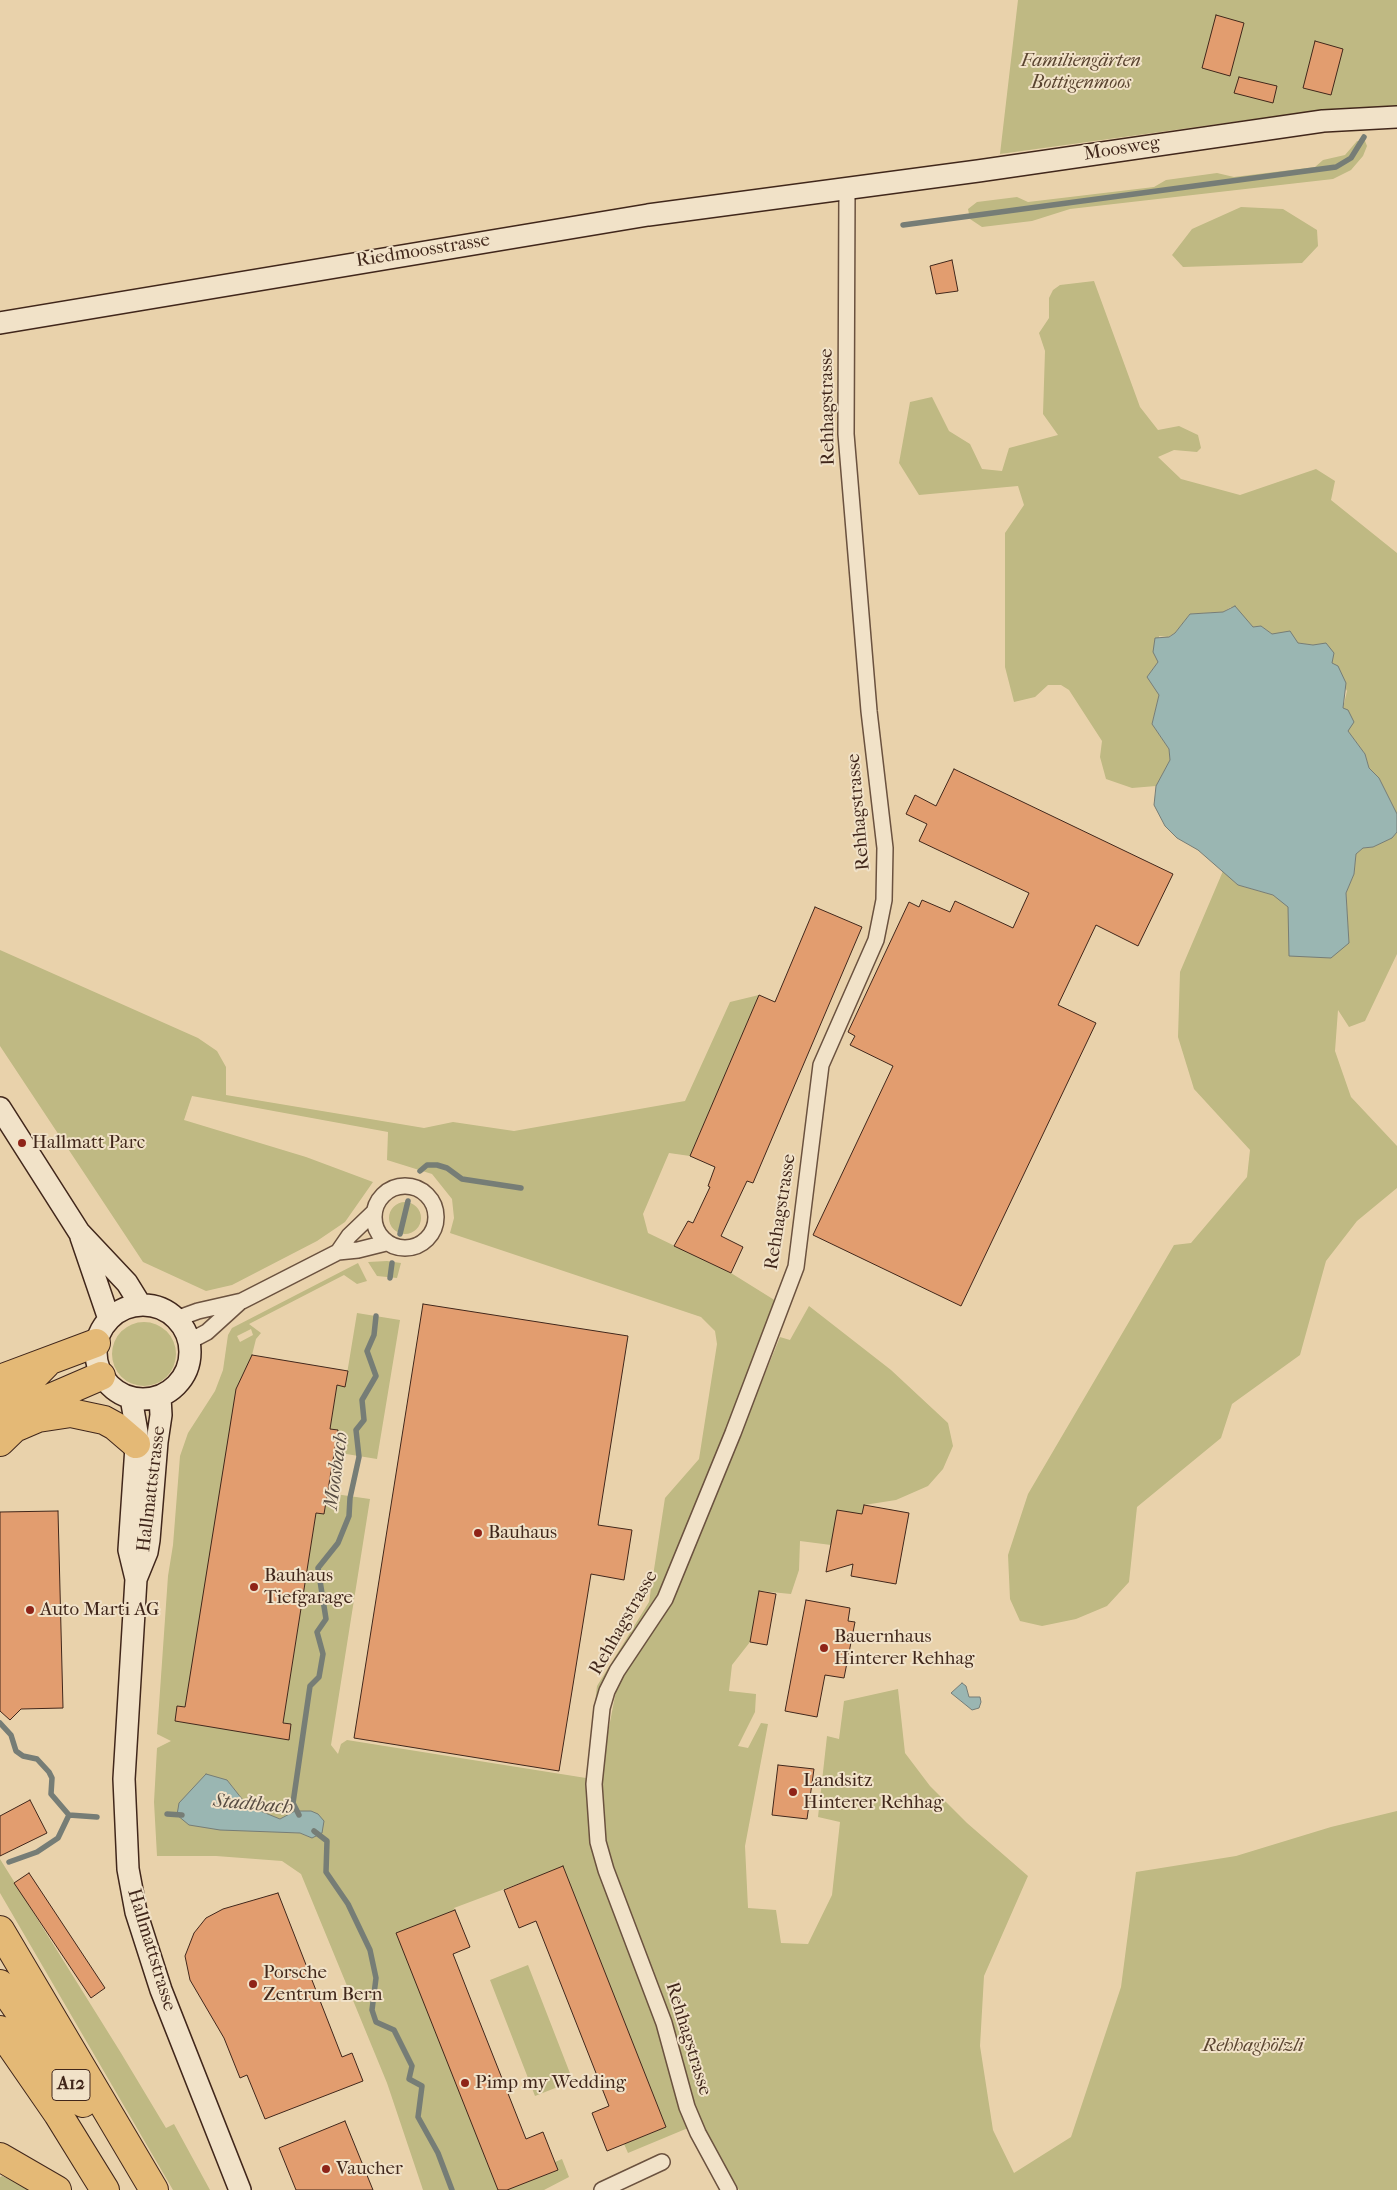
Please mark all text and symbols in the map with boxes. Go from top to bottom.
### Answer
park label: Familiengärten Bottigenmoos [1021,50,1141,94]
street label: Moosweg [1082,132,1162,166]
street label: Riedmoosstrasse [355,229,491,273]
street label: Rehhagstrasse [816,348,840,466]
street label: Rehhagstrasse [843,753,875,871]
place label: Hallmatt Parc [32,1132,145,1154]
marker: Hallmatt Parc [16,1137,28,1149]
street label: Rehhagstrasse [761,1152,801,1272]
street label: Hallmattstrasse [133,1425,171,1553]
water label: Moosbach [320,1431,354,1511]
place label: Bauhaus [488,1522,557,1544]
marker: Bauhaus [472,1527,484,1539]
place label: Bauhaus Tiefgarage [264,1565,353,1609]
street label: Rehhagstrasse [585,1567,663,1679]
marker: Bauhaus Tiefgarage [248,1581,260,1593]
place label: Auto Marti AG [40,1599,159,1621]
marker: Auto Marti AG [24,1604,36,1616]
place label: Bauernhaus Hinterer Rehhag [834,1626,974,1670]
marker: Bauernhaus Hinterer Rehhag [818,1642,830,1654]
place label: Landsitz Hinterer Rehhag [803,1770,943,1814]
marker: Landsitz Hinterer Rehhag [787,1786,799,1798]
water label: Stadtbach [212,1790,294,1820]
street label: Hallmattstrasse [122,1886,180,2014]
place label: Porsche Zentrum Bern [263,1962,383,2006]
marker: Porsche Zentrum Bern [247,1978,259,1990]
street label: Rehhagstrasse [660,1980,716,2098]
park label: Rehhaghölzli [1202,2035,1304,2057]
road number: A12 [52,2070,90,2100]
place label: Pimp my Wedding [475,2072,626,2094]
marker: Pimp my Wedding [459,2077,471,2089]
place label: Vaucher [336,2158,403,2180]
marker: Vaucher [320,2163,332,2175]

